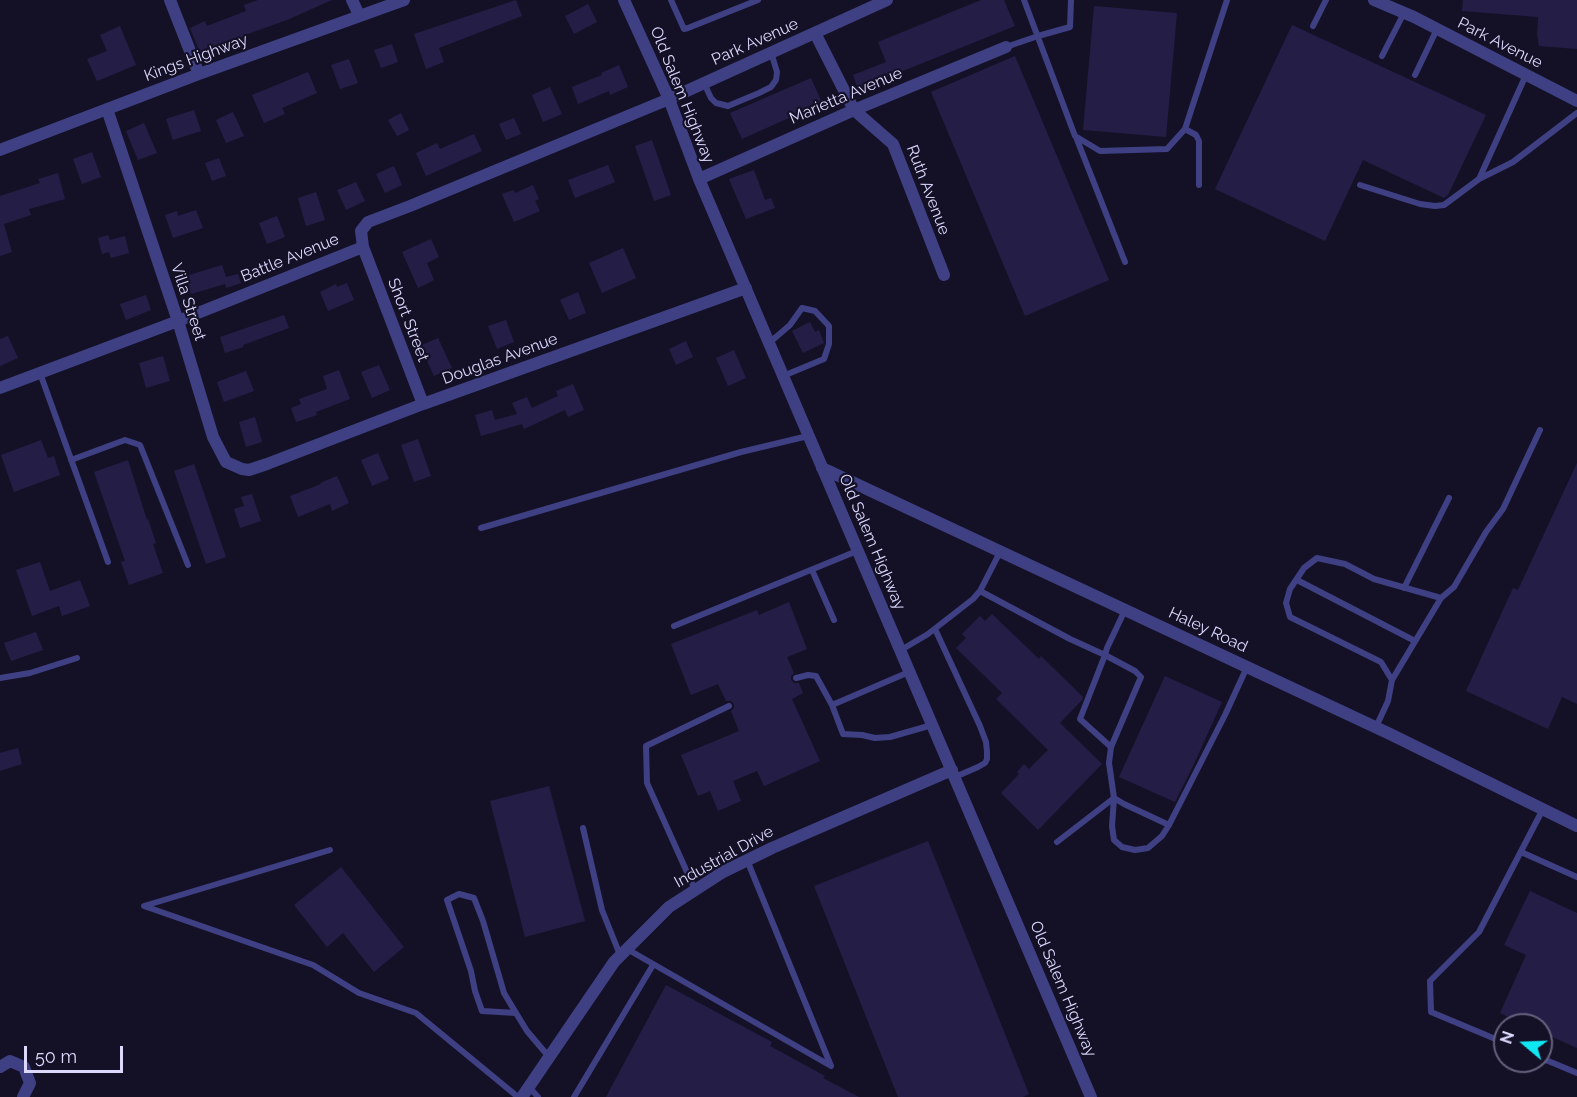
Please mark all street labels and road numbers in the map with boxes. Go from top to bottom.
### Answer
street label: Park Avenue [1454,13,1546,73]
street label: Park Avenue [709,14,801,70]
street label: Old Salem Highway [646,24,718,166]
street label: Kings Highway [141,30,251,86]
street label: Marietta Avenue [787,64,905,128]
street label: Ruth Avenue [902,142,954,238]
street label: Battle Avenue [238,230,342,286]
street label: Villa Street [166,261,210,343]
street label: Short Street [383,275,433,365]
street label: Douglas Avenue [440,329,560,389]
street label: Old Salem Highway [835,471,909,613]
street label: Haley Road [1165,603,1251,657]
street label: Industrial Drive [671,822,777,892]
street label: Old Salem Highway [1026,918,1100,1060]

